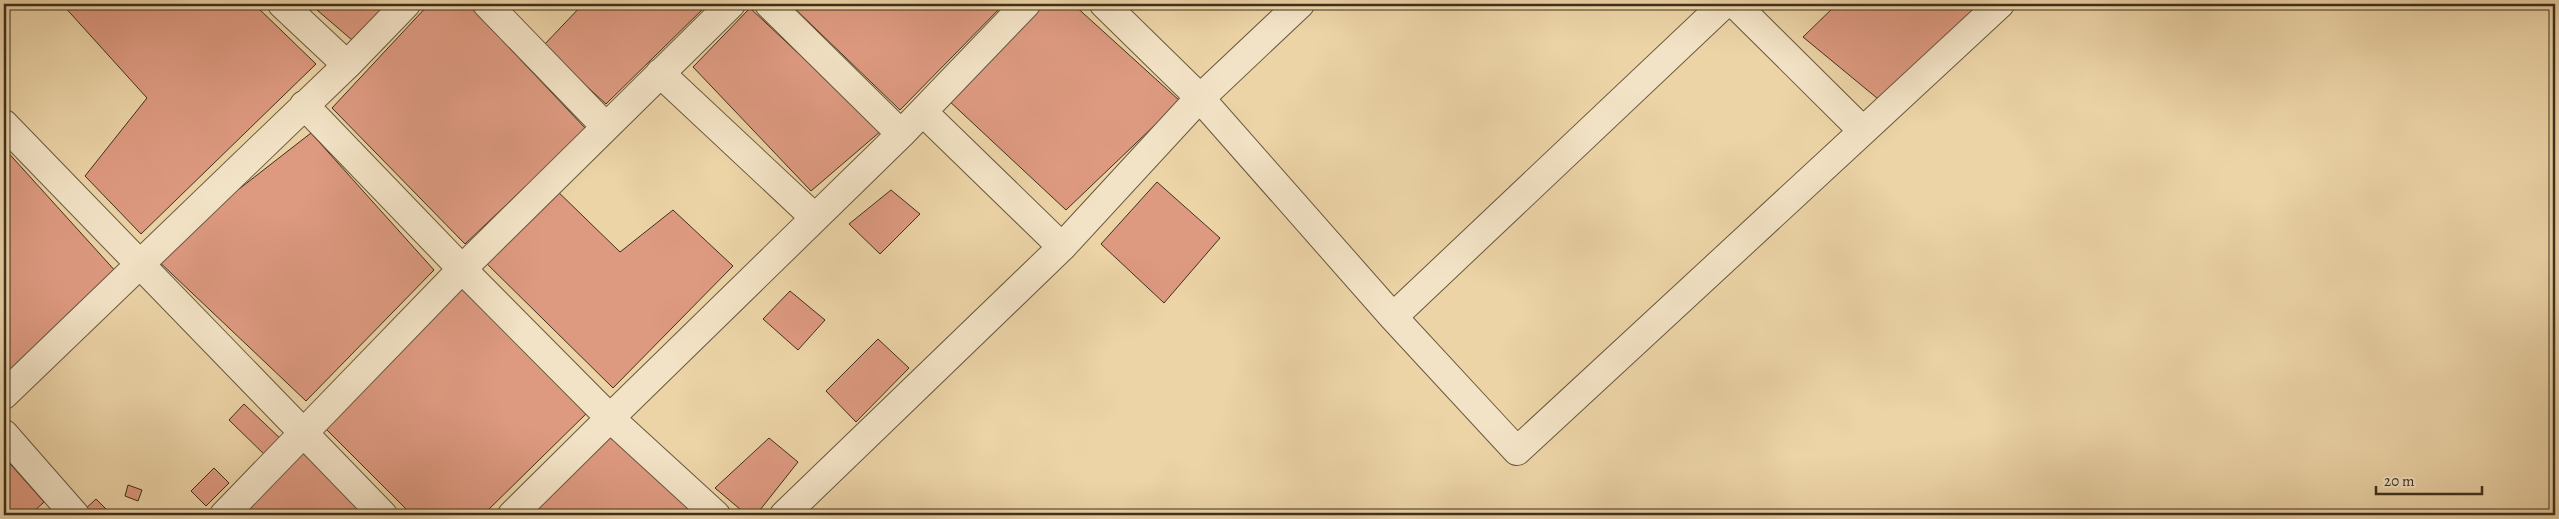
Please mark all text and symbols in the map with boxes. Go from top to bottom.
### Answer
scale bar [2376,464,2483,496]
text: 20 m [2384,471,2415,491]

